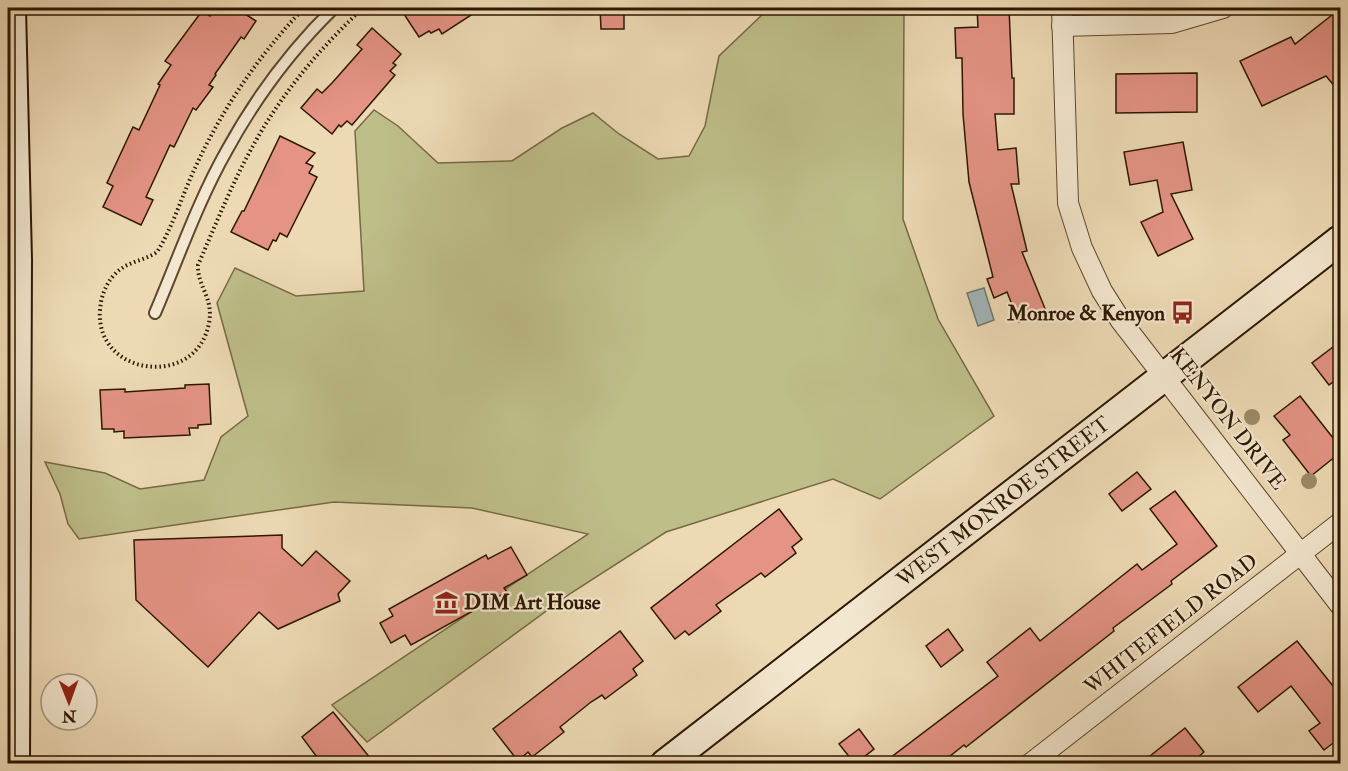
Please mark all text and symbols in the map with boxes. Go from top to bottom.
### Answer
place label: Monroe & Kenyon [1006,300,1165,327]
bus stop icon: Monroe & Kenyon [1170,300,1196,326]
street label: KENYON DRIVE [1164,343,1292,495]
street label: WEST MONROE STREET [890,410,1116,593]
street label: WHITEFIELD ROAD [1078,548,1263,701]
museum icon: DIM Art House [433,589,459,615]
place label: DIM Art House [464,589,601,616]
north arrow [39,672,99,732]
text: N [61,706,78,726]

